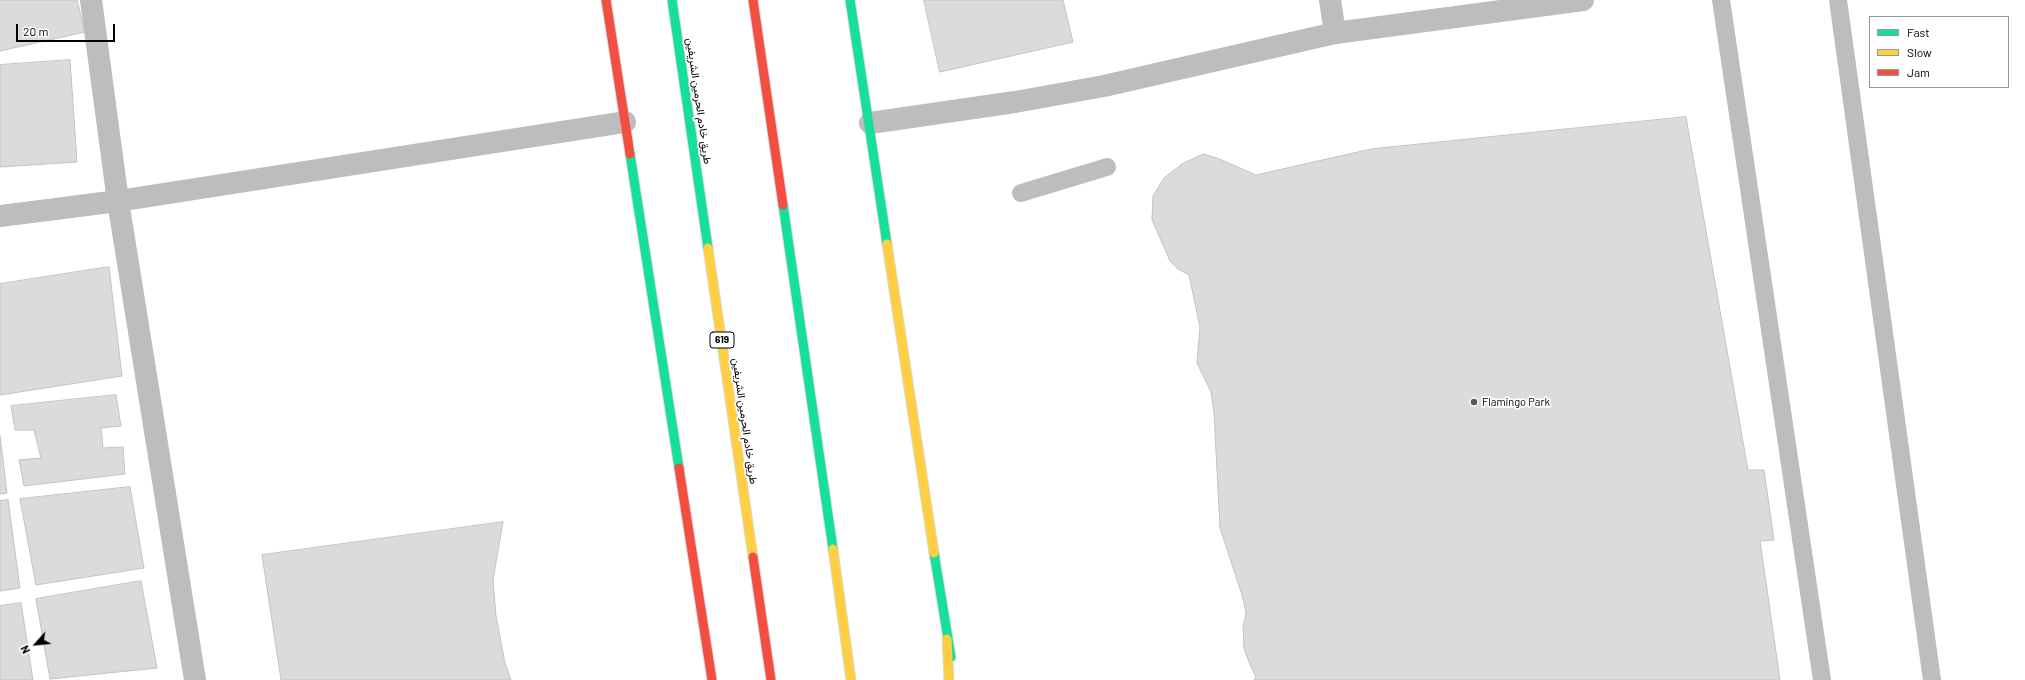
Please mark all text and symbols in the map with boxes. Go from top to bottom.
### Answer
scale bar [18,16,117,42]
legend [1869,16,2009,88]
text: 20 m [23,24,49,38]
text: Fast [1907,25,1930,39]
street label: طريق خادم الحرمين الشريفين [684,37,714,165]
text: Slow [1907,45,1932,59]
text: Jam [1907,65,1930,79]
road number: 619 [710,332,734,348]
street label: طريق خادم الحرمين الشريفين [730,357,760,485]
place label: Flamingo Park [1482,395,1550,409]
marker: Flamingo Park [1469,397,1479,407]
north arrow [16,624,56,664]
text: N [17,643,32,656]

